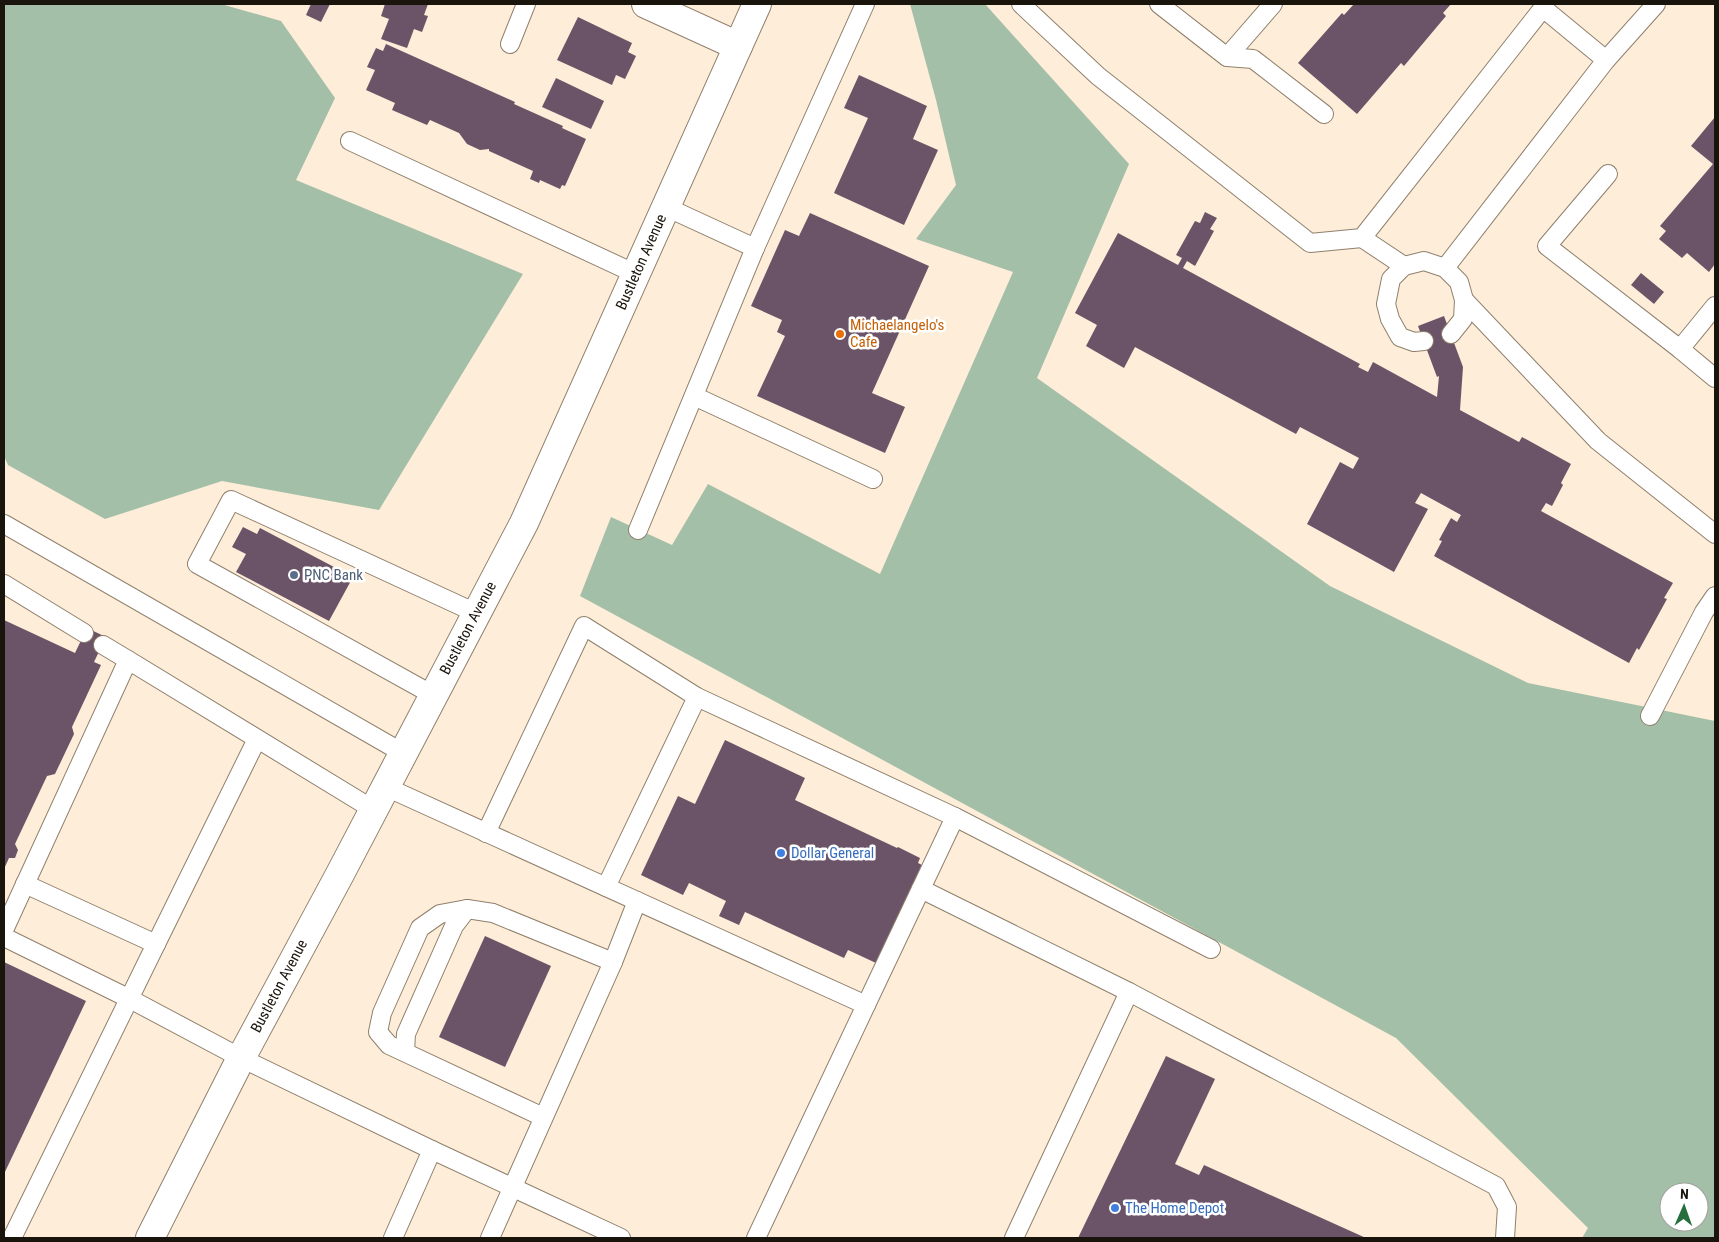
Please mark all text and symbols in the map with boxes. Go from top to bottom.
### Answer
street label: Bustleton Avenue [612,211,670,313]
place label: Michaelangelo's Cafe [850,316,944,351]
marker: Michaelangelo's Cafe [834,328,846,340]
place label: PNC Bank [304,566,363,584]
marker: PNC Bank [288,569,300,581]
street label: Bustleton Avenue [436,578,500,678]
place label: Dollar General [791,844,874,862]
marker: Dollar General [775,847,787,859]
street label: Bustleton Avenue [247,936,311,1036]
north arrow [1659,1182,1709,1232]
text: N [1680,1186,1689,1202]
place label: The Home Depot [1125,1199,1224,1217]
marker: The Home Depot [1109,1202,1121,1214]

